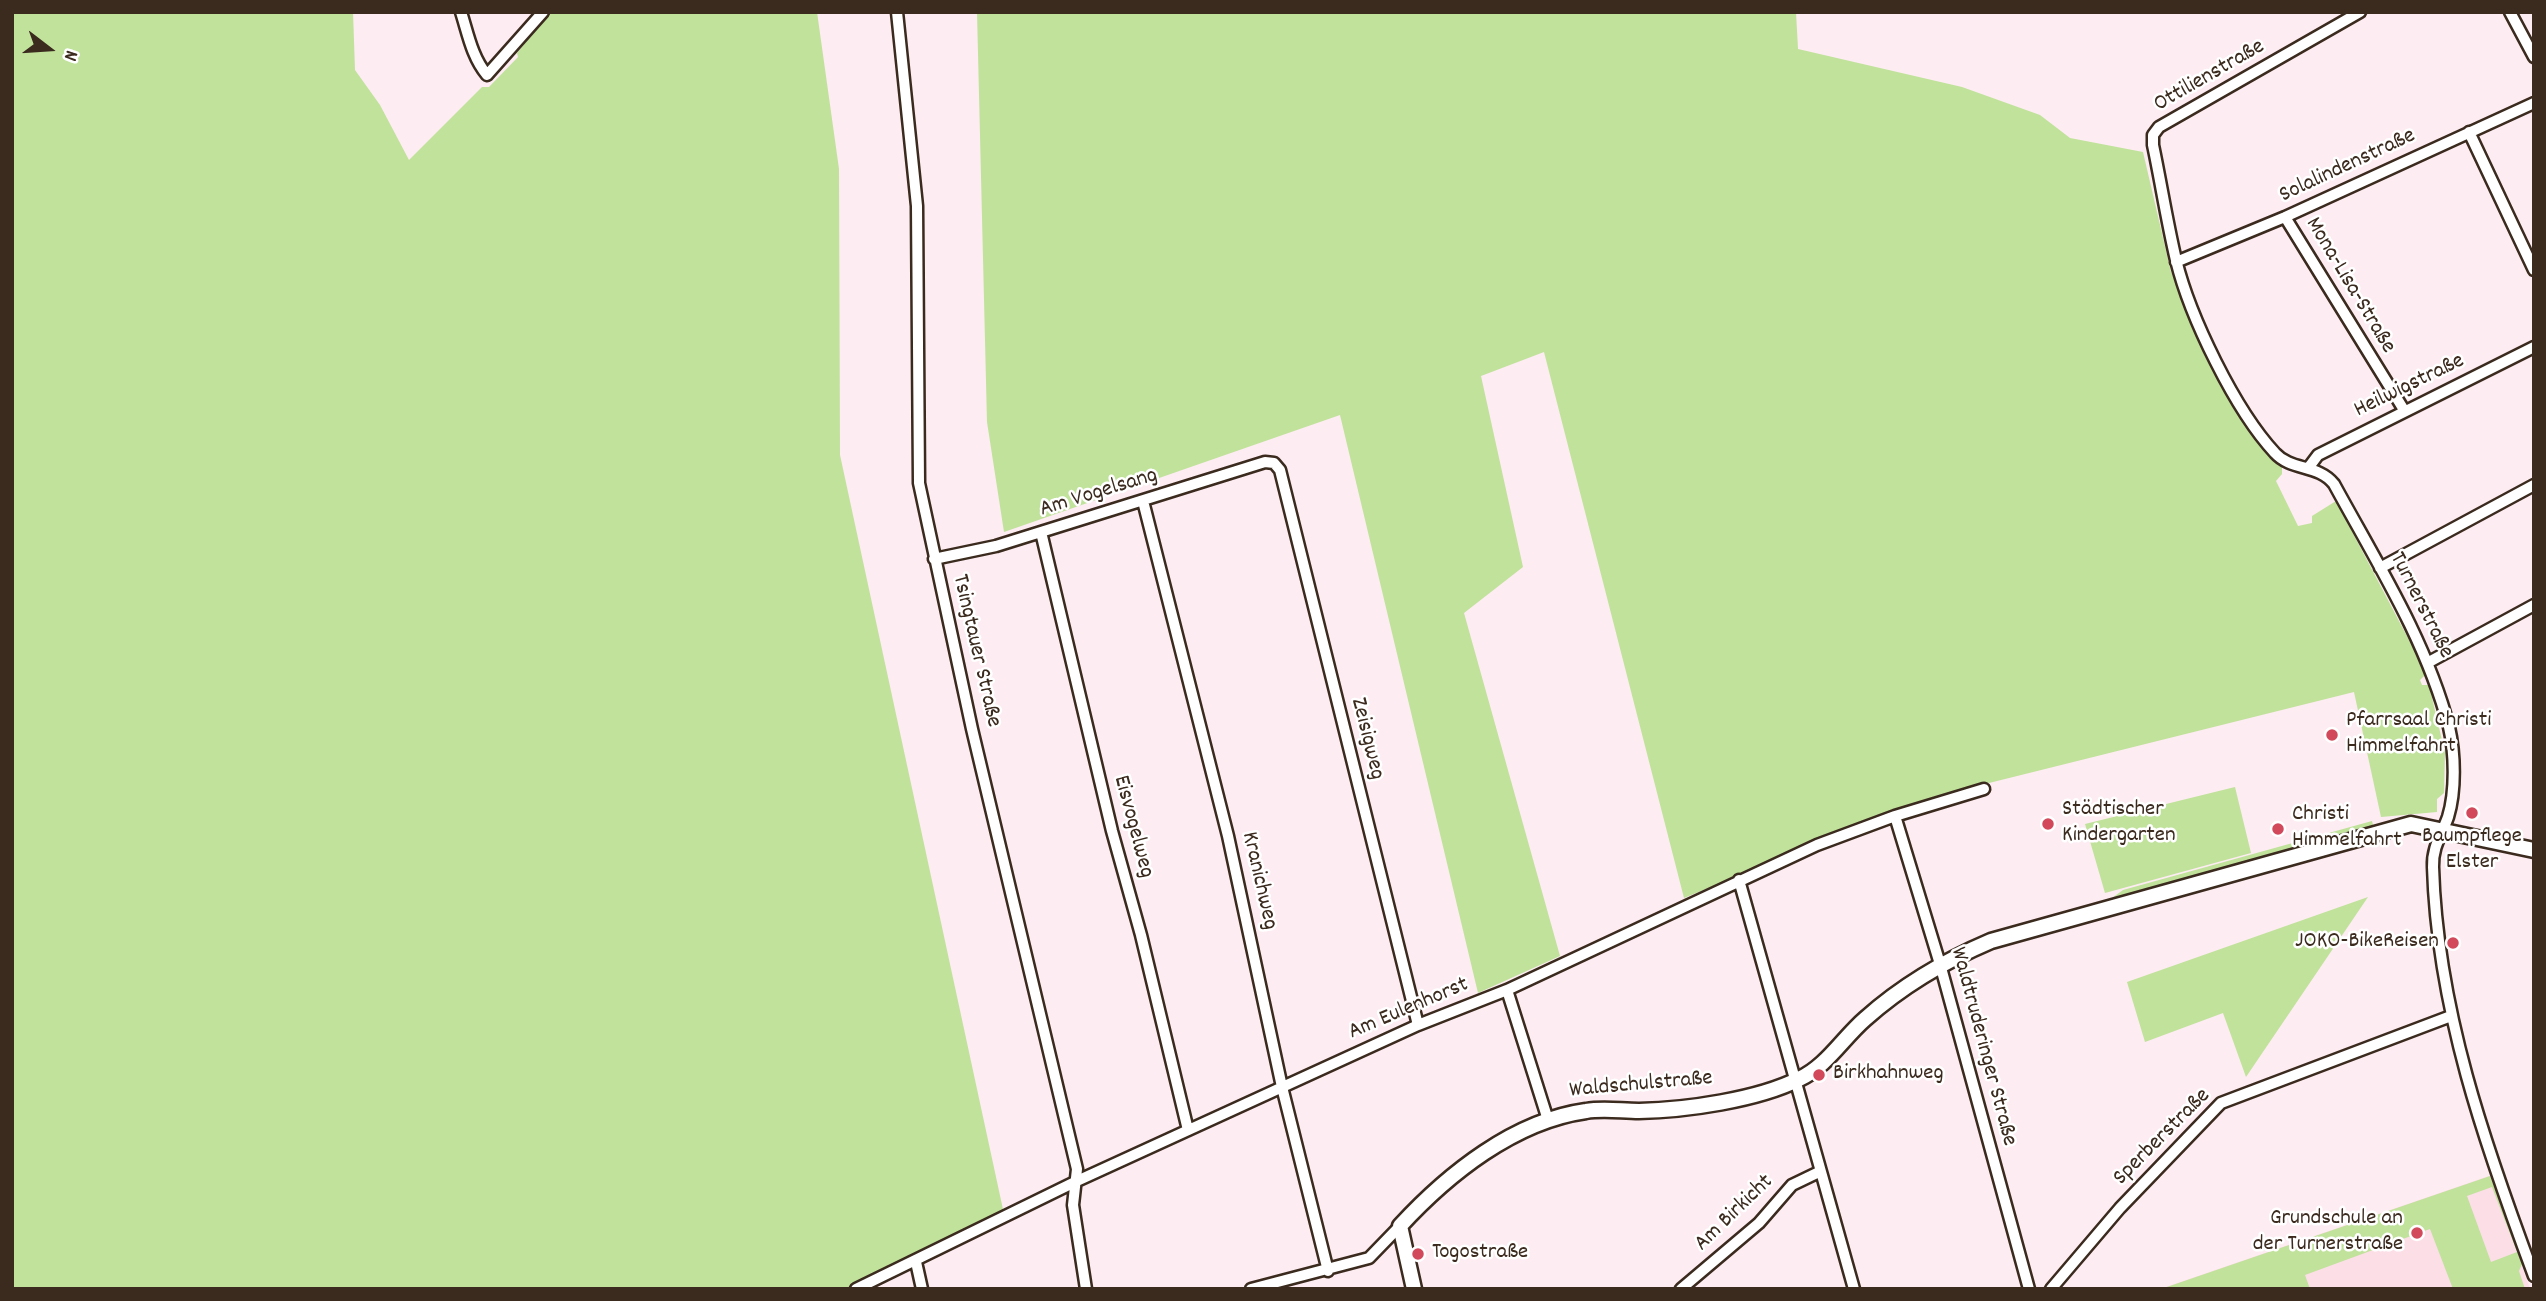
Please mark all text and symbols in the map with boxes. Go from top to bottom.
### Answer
north arrow [14,14,84,84]
street label: Ottilienstraße [2150,34,2270,120]
text: N [55,47,84,64]
street label: Solalindenstraße [2276,123,2420,211]
street label: Mona-Lisa-Straße [2298,213,2400,359]
street label: Heilwigstraße [2350,348,2470,426]
street label: Am Vogelsang [1037,463,1161,525]
street label: Turnerstraße [2381,548,2459,664]
street label: Tsingtauer Straße [944,572,1006,730]
street label: Zeisigweg [1343,695,1389,783]
place label: Pfarrsaal Christi Himmelfahrt [2346,708,2491,762]
marker: Pfarrsaal Christi Himmelfahrt [2324,727,2340,743]
street label: Eisvogelweg [1105,773,1159,881]
place label: Städtischer Kindergarten [2062,797,2176,851]
place label: Christi Himmelfahrt [2292,802,2402,856]
marker: Baumpflege Elster [2464,805,2480,821]
marker: Städtischer Kindergarten [2040,816,2056,832]
marker: Christi Himmelfahrt [2270,821,2286,837]
place label: Baumpflege Elster [2422,824,2522,878]
street label: Kranichweg [1233,829,1283,933]
place label: JOKO-BikeReisen [2295,929,2439,957]
marker: JOKO-BikeReisen [2445,935,2461,951]
street label: Waldtruderinger Straße [1942,945,2022,1149]
street label: Am Eulenhorst [1345,972,1473,1048]
place label: Birkhahnweg [1833,1061,1944,1089]
street label: Waldschulstraße [1568,1066,1714,1106]
marker: Birkhahnweg [1811,1067,1827,1083]
street label: Sperberstraße [2109,1084,2217,1192]
street label: Am Birkicht [1690,1170,1780,1258]
place label: Grundschule an der Turnerstraße [2253,1206,2403,1260]
marker: Grundschule an der Turnerstraße [2409,1225,2425,1241]
place label: Togostraße [1432,1240,1528,1268]
marker: Togostraße [1410,1246,1426,1262]

